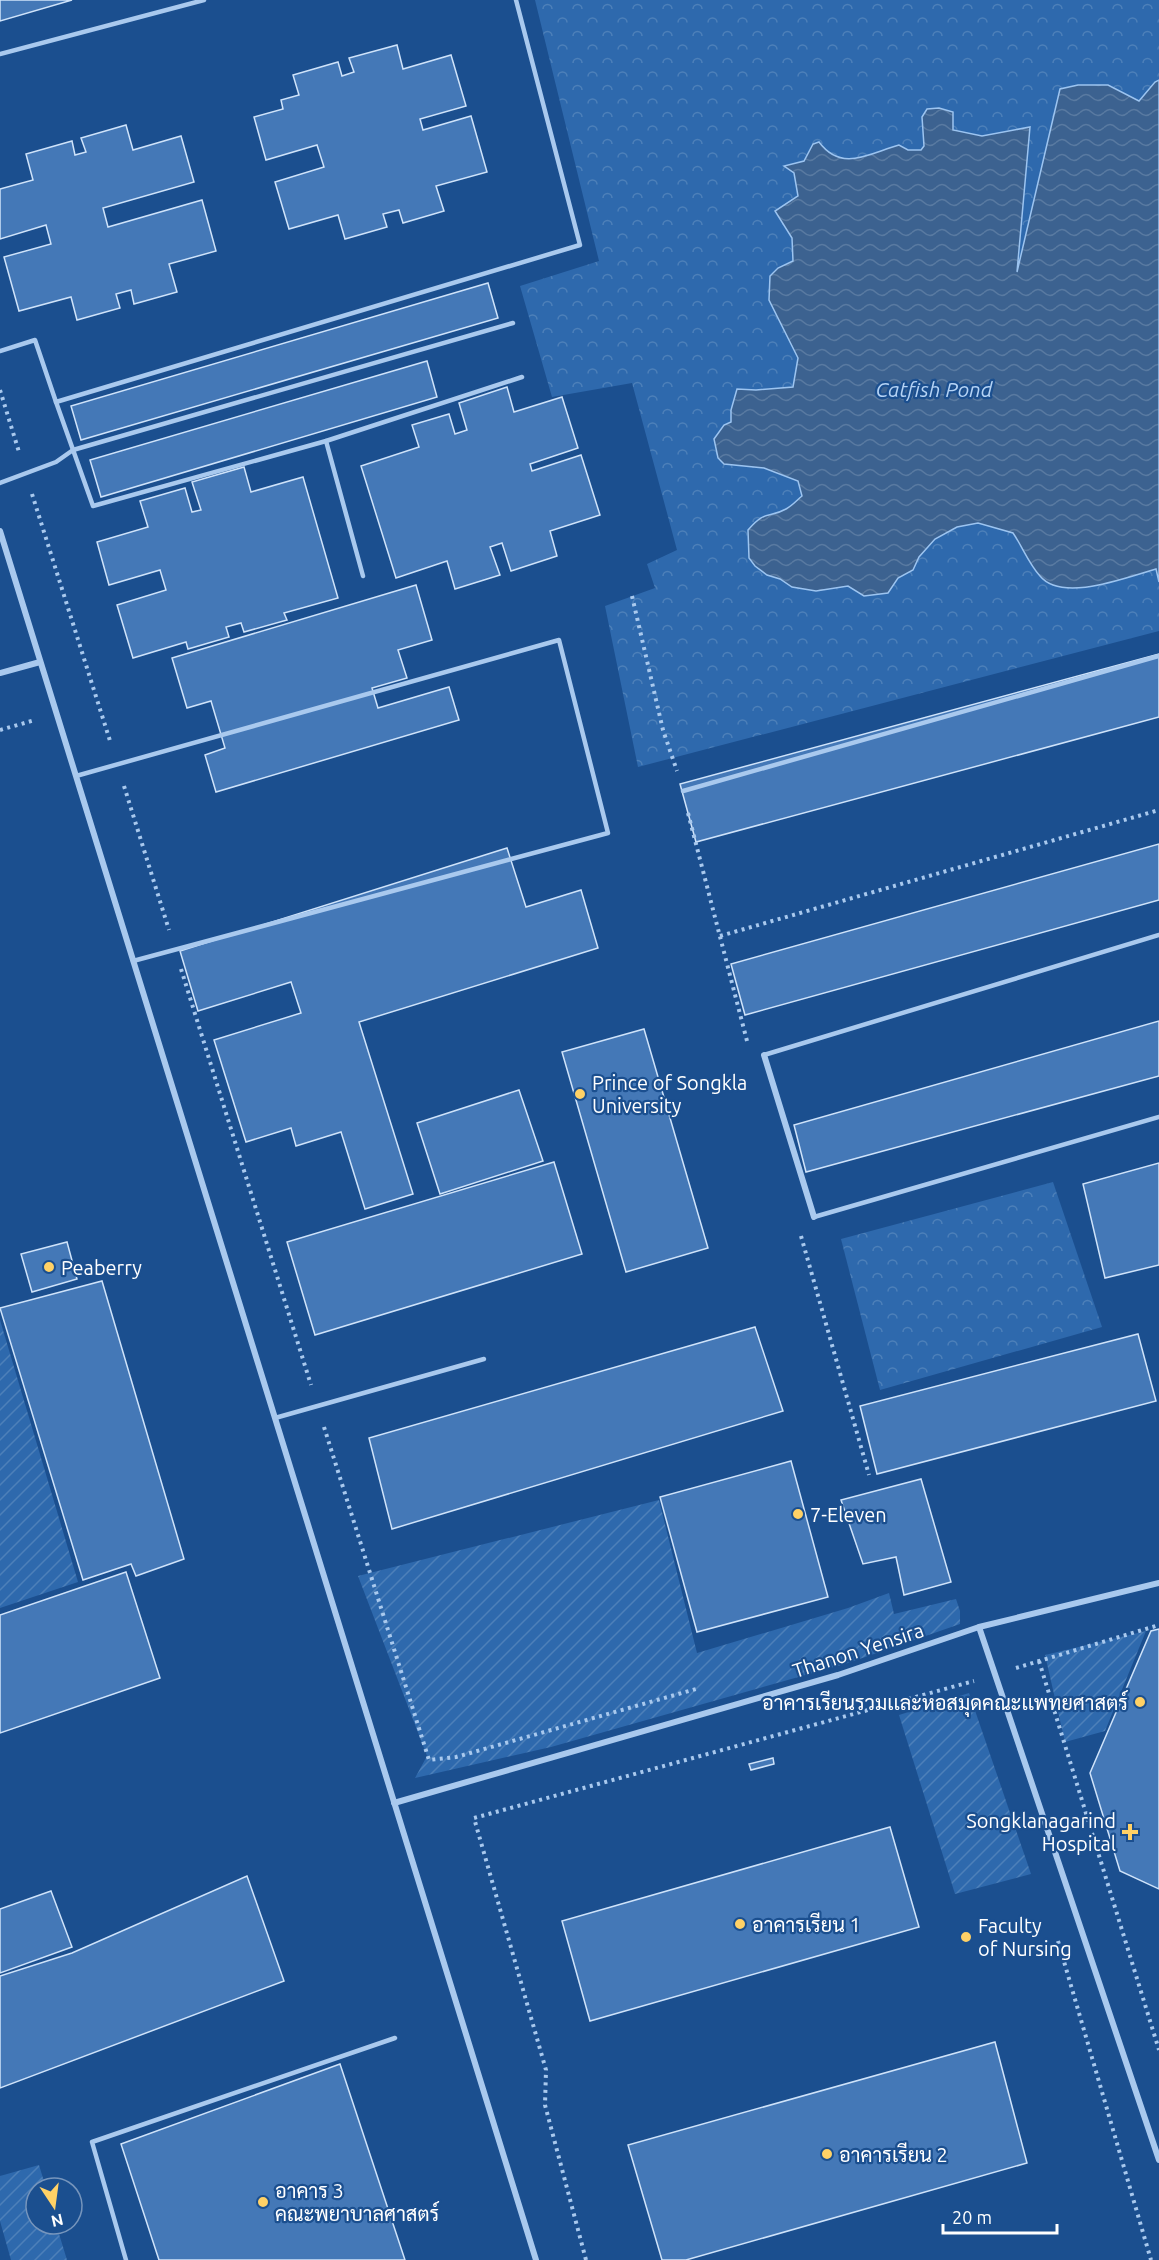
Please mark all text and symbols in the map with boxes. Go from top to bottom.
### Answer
water label: Catfish Pond [876,377,994,401]
place label: Prince of Songkla University [592,1071,747,1117]
marker: Prince of Songkla University [573,1087,587,1101]
place label: Peaberry [61,1256,142,1279]
marker: Peaberry [42,1260,56,1274]
place label: 7-Eleven [810,1503,887,1526]
marker: 7-Eleven [791,1507,805,1521]
street label: Thanon Yensira [790,1618,926,1682]
place label: อาคารเรียนรวมเเละหอสมุดคณะเเพทยศาสตร์ [762,1689,1128,1717]
marker: อาคารเรียนรวมเเละหอสมุดคณะเเพทยศาสตร์ [1133,1695,1147,1709]
place label: Songklanagarind Hospital [966,1809,1116,1855]
marker: Songklanagarind Hospital [1121,1823,1139,1841]
place label: อาคารเรียน 1 [752,1912,861,1936]
place label: Faculty of Nursing [978,1914,1072,1960]
marker: อาคารเรียน 1 [733,1917,747,1931]
marker: Faculty of Nursing [959,1930,973,1944]
place label: อาคารเรียน 2 [839,2142,948,2166]
marker: อาคารเรียน 2 [820,2147,834,2161]
north arrow [24,2176,84,2236]
place label: อาคาร 3 คณะพยาบาลศาสตร์ [275,2179,439,2225]
marker: อาคาร 3 คณะพยาบาลศาสตร์ [256,2195,270,2209]
scale bar [943,2197,1057,2235]
text: 20 m [952,2207,992,2227]
text: N [50,2211,65,2231]

